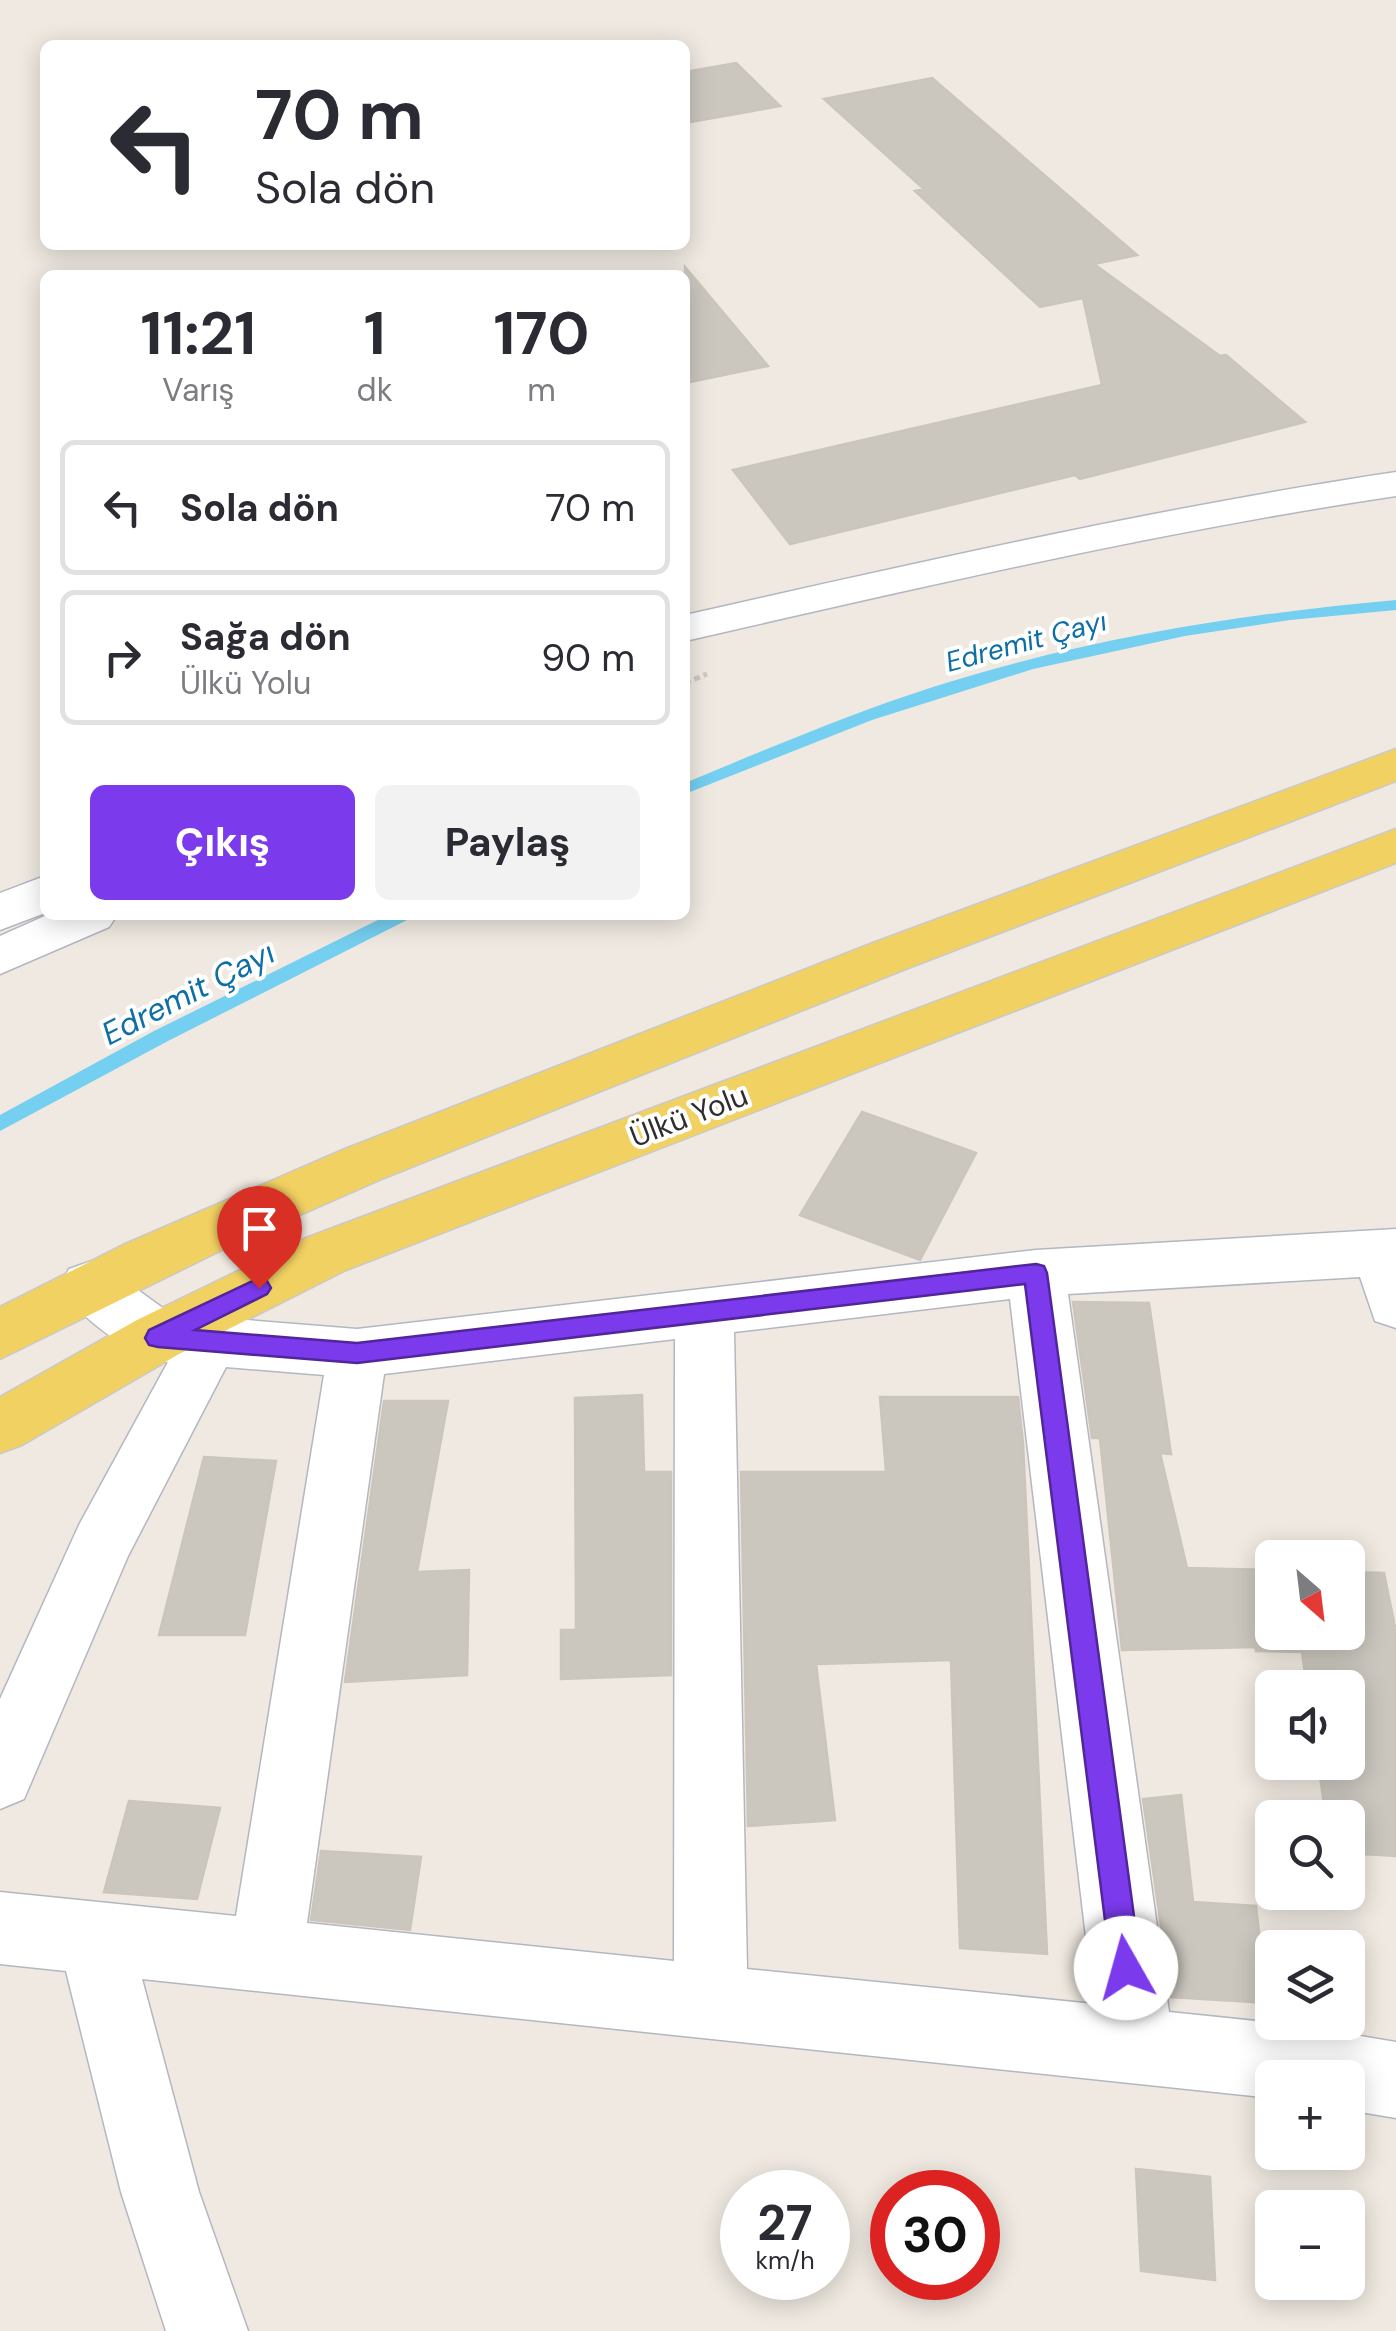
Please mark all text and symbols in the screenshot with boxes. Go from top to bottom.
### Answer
text: 70 m [255,70,424,161]
icon: left [90,80,220,210]
text: Sola dön [255,158,435,217]
text: 11:21 [141,294,256,373]
text: 1 [364,294,386,373]
text: 170 [493,294,589,373]
text: Varış [162,369,234,411]
text: dk [357,369,393,411]
text: m [527,369,556,411]
icon: left [95,480,150,535]
text: Sola dön [180,483,339,533]
text: 70 m [545,483,635,533]
water label: Edremit Çayı [942,602,1111,681]
text: Sağa dön [180,612,351,662]
icon: right [95,630,150,685]
text: 90 m [541,633,635,683]
text: Ülkü Yolu [180,662,311,704]
button: Çıkış [90,785,355,900]
button: Paylaş [375,785,640,900]
water label: Edremit Çayı [94,931,282,1055]
street label: Ülkü Yolu [624,1075,753,1156]
pin [217,1186,302,1289]
icon: arrive [232,1201,287,1256]
north arrow [1255,1540,1365,1650]
map controls [1255,1540,1365,2300]
button: sound [1255,1670,1365,1780]
button: search [1255,1800,1365,1910]
position arrow [1074,1916,1178,2020]
button: layers [1255,1930,1365,2040]
button: + [1255,2060,1365,2170]
speed limit sign: 30 [870,2170,1000,2300]
text: 27 [757,2190,813,2256]
button: − [1255,2190,1365,2300]
text: km/h [755,2244,815,2277]

